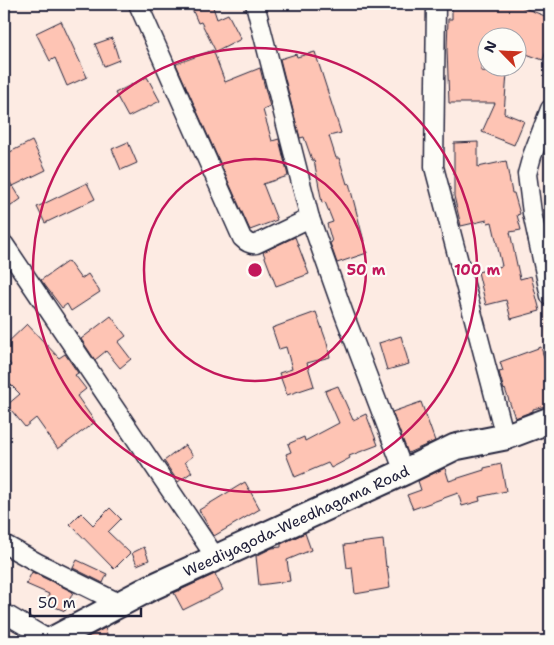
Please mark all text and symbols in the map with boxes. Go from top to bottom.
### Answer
north arrow [476,28,526,78]
text: N [480,38,501,55]
text: 50 m [347,260,386,280]
text: 100 m [454,260,500,280]
centre of rings [246,261,264,279]
street label: Weediyagoda-Weedhagama Road [180,461,413,581]
scale bar [30,585,141,617]
text: 50 m [38,593,76,613]

